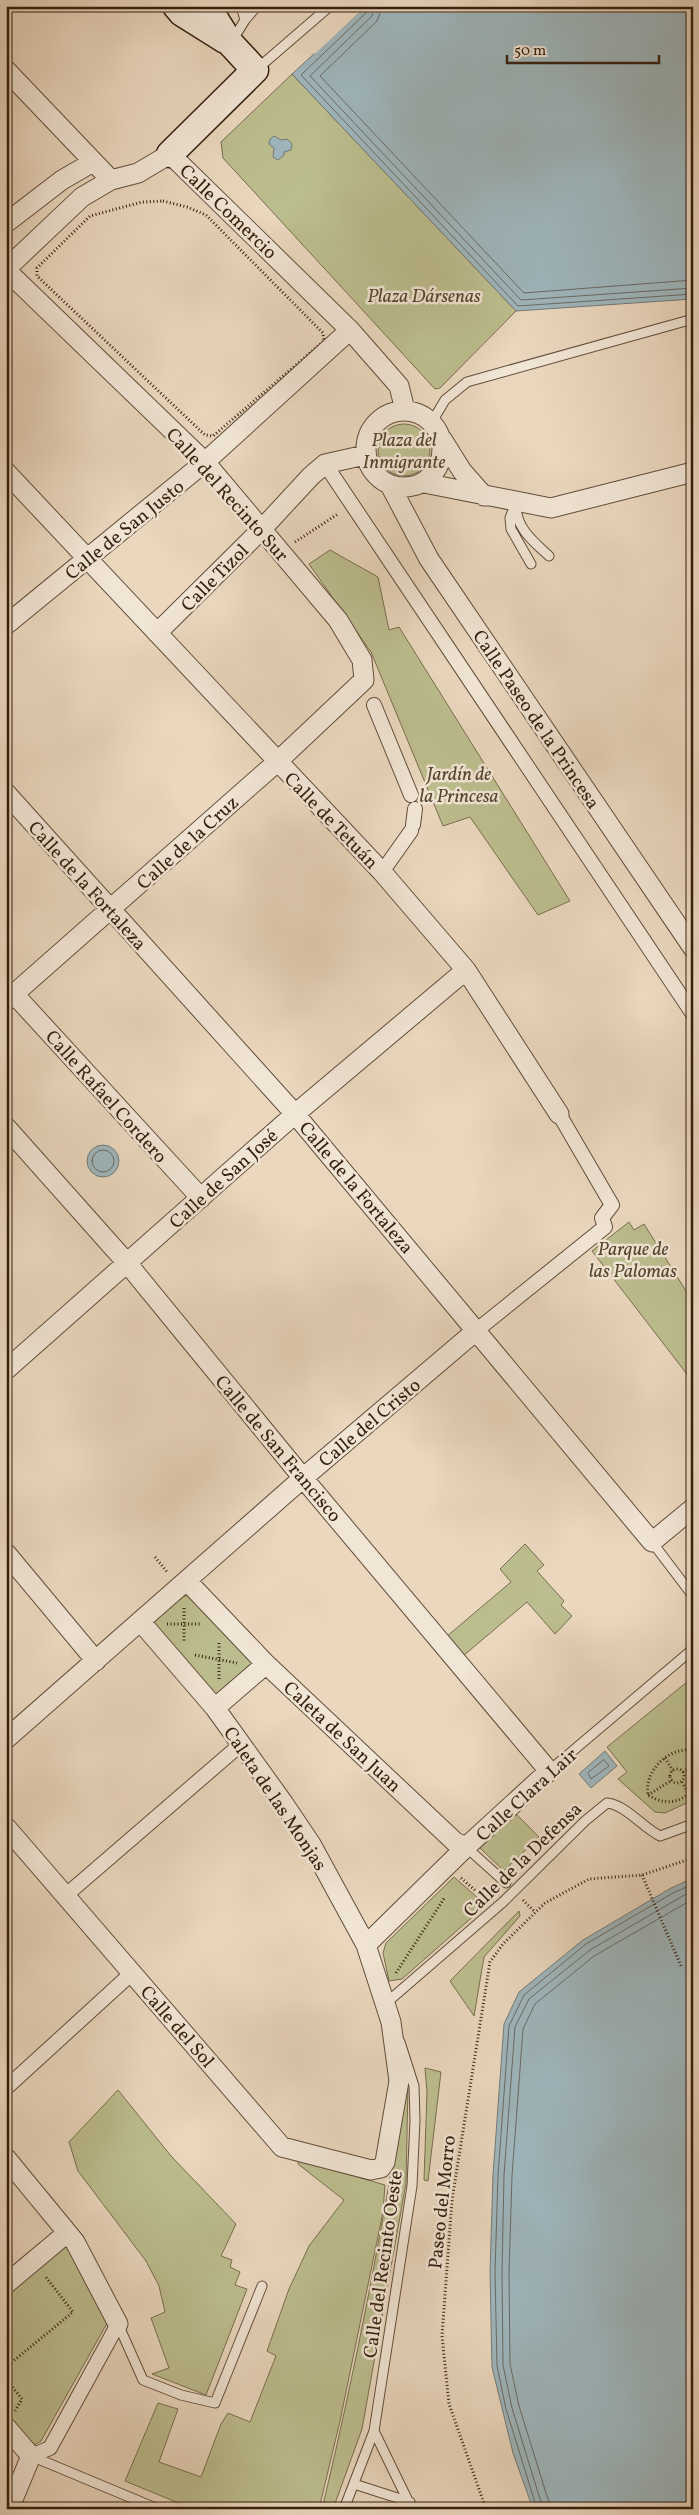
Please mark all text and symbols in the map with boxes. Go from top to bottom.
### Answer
scale bar [507,32,659,64]
text: 50 m [514,41,546,62]
street label: Calle Comercio [173,159,282,266]
park label: Plaza Dársenas [367,284,481,310]
street label: Calle del Recinto Sur [159,423,294,568]
park label: Plaza del Inmigrante [363,428,445,476]
street label: Calle de San Justo [60,474,190,587]
street label: Calle Tizol [176,538,255,618]
street label: Calle Paseo de la Princesa [466,625,605,815]
park label: Jardín de la Princesa [419,762,499,810]
street label: Calle de Tetuán [277,767,384,876]
street label: Calle de la Cruz [132,791,245,896]
street label: Calle de la Fortaleza [21,816,152,957]
street label: Calle Rafael Cordero [39,1025,172,1170]
street label: Calle de la Fortaleza [292,1116,419,1260]
street label: Calle de San José [164,1124,284,1235]
park label: Parque de las Palomas [589,1237,677,1285]
street label: Calle de San Francisco [208,1370,347,1528]
street label: Calle del Cristo [314,1373,427,1474]
street label: Caleta de San Juan [277,1676,406,1799]
street label: Caleta de las Monjas [216,1722,332,1876]
street label: Calle Clara Lair [471,1743,584,1848]
street label: Calle de la Defensa [458,1797,588,1924]
street label: Calle del Sol [133,1981,220,2074]
street label: Paseo del Morro [423,2134,463,2270]
street label: Calle del Recinto Oeste [358,2169,410,2360]

